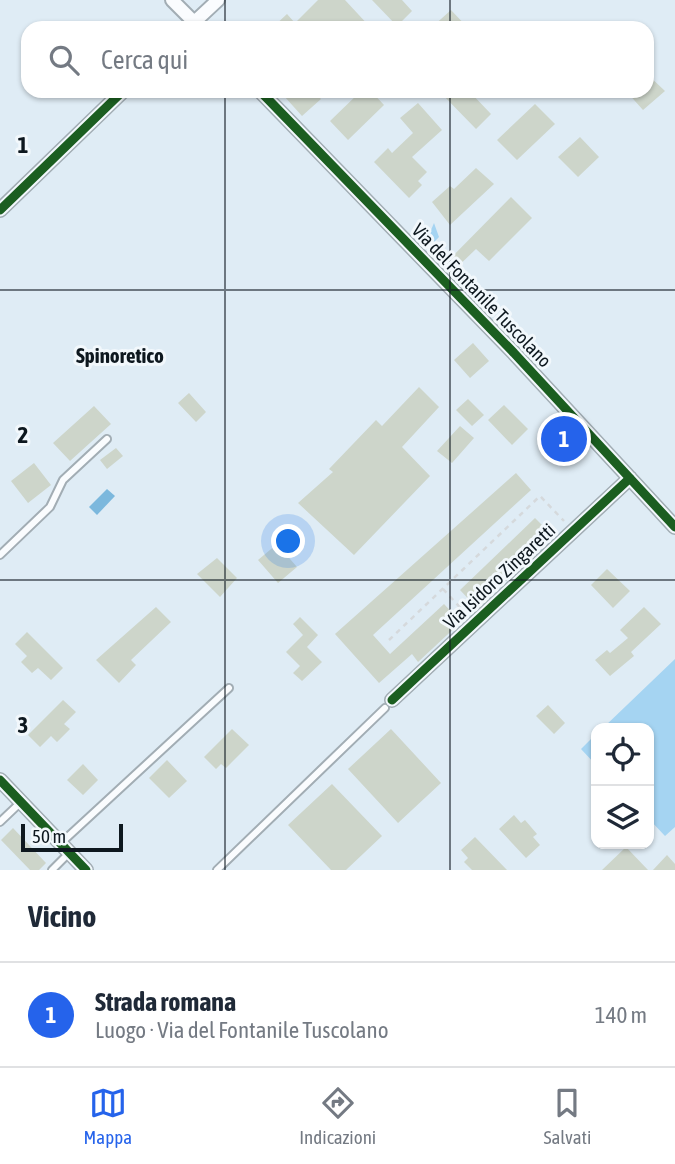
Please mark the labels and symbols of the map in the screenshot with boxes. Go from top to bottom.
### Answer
text: 1 [18,132,29,158]
street label: Via del Fontanile Tuscolano [408,219,556,371]
district label: Spinoretico [76,343,164,367]
pin: 1 [541,413,587,465]
text: 2 [18,422,28,448]
street label: Via Isidoro Zingaretti [439,519,559,633]
your location [271,524,305,558]
text: 3 [18,712,28,738]
scale bar [21,821,122,853]

